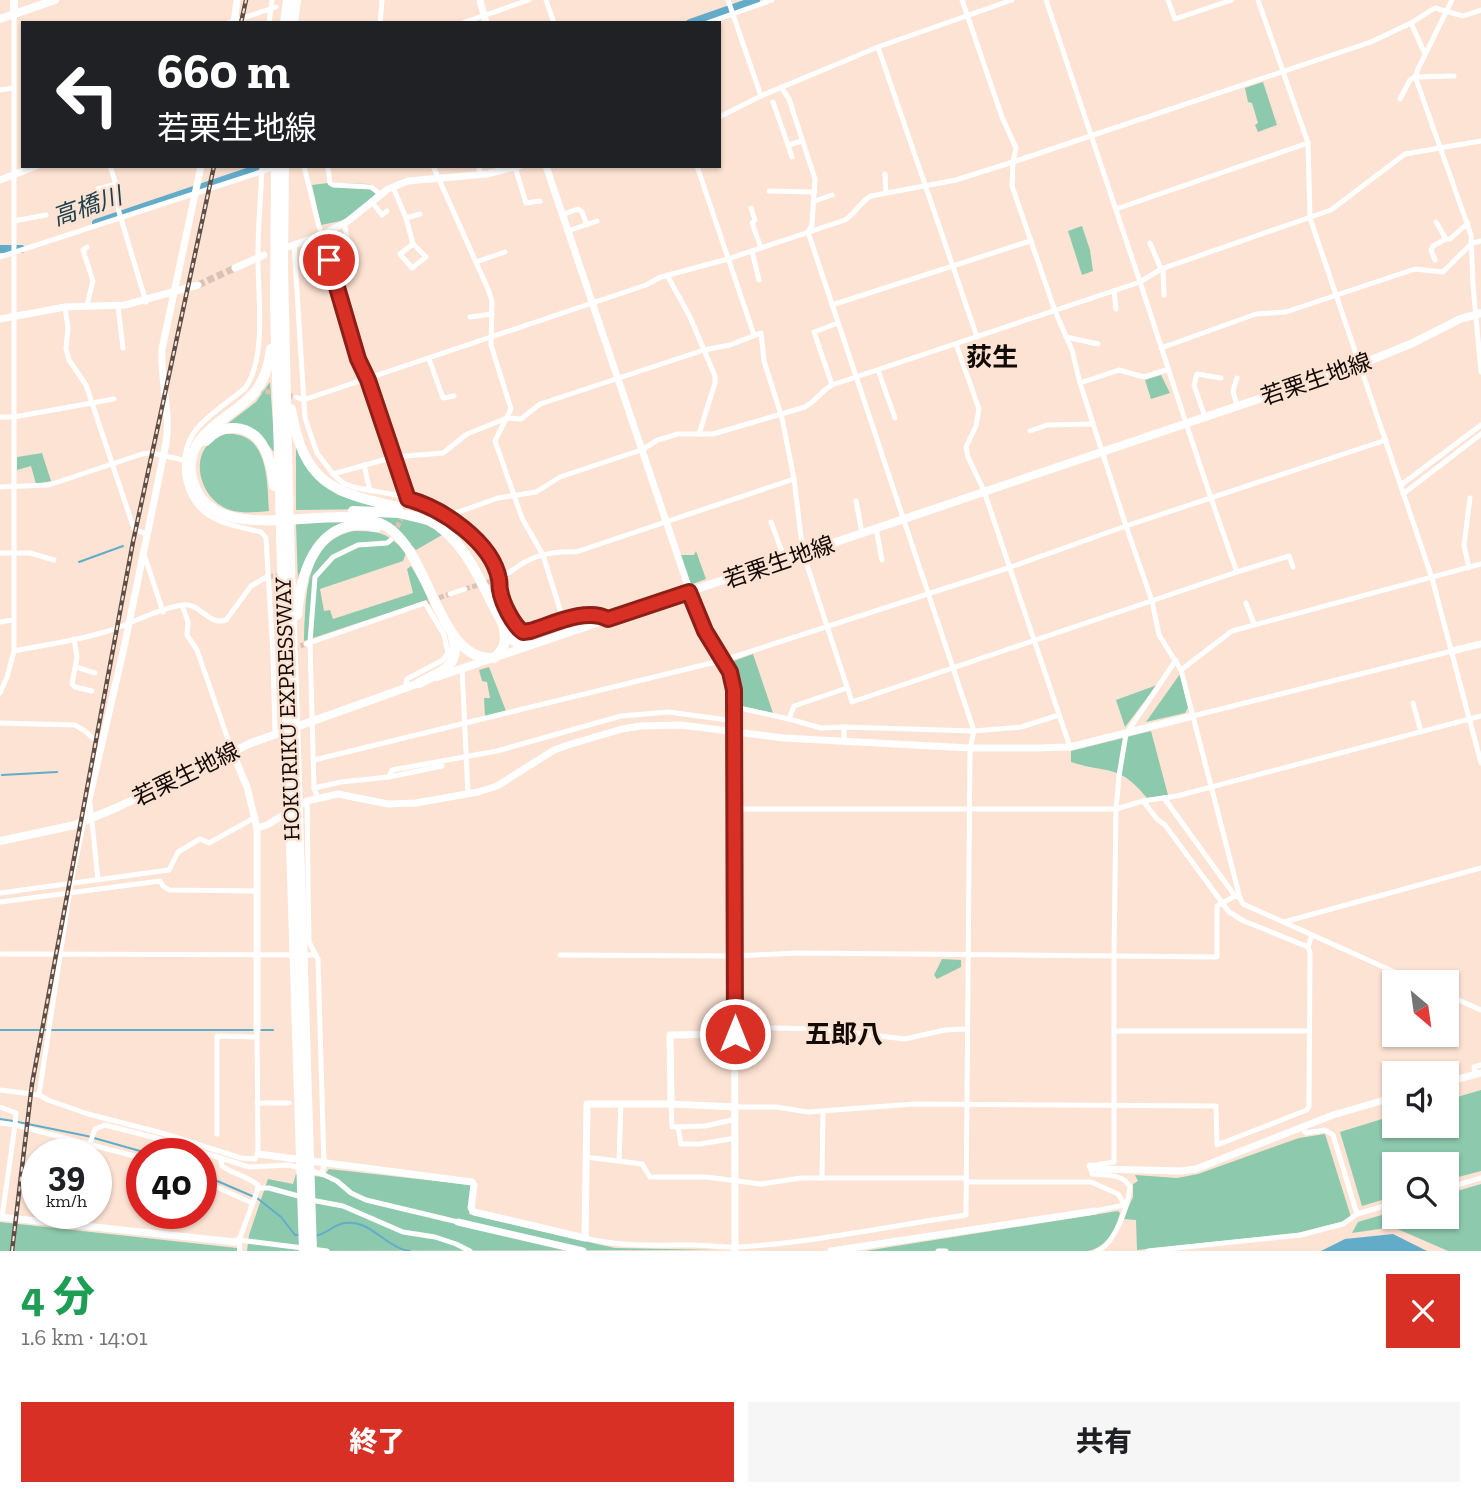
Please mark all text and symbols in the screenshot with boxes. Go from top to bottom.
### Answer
text: 660 m [157,42,290,101]
icon: left [42,49,133,140]
text: 若栗生地線 [157,109,317,147]
water label: 高橋川 [48,180,129,231]
pin [299,230,359,290]
icon: arrive [310,241,348,279]
district label: 荻生 [966,341,1018,373]
street label: 若栗生地線 [1257,347,1375,411]
street label: 若栗生地線 [720,530,838,594]
street label: HOKURIKU EXPRESSWAY [268,576,306,841]
street label: 若栗生地線 [128,736,244,812]
north arrow [1382,970,1460,1046]
map controls [1382,970,1459,1229]
position arrow [698,997,772,1071]
district label: 五郎八 [805,1018,883,1050]
button: sound [1382,1061,1459,1138]
speed limit sign: 40 [126,1138,217,1229]
button: search [1382,1152,1459,1229]
text: 39 [48,1153,85,1195]
text: km/h [46,1190,87,1212]
text: 4 分 [21,1271,95,1322]
button: close [1386,1274,1460,1348]
text: 1.6 km · 14:01 [21,1323,148,1351]
button: 終了 [21,1402,734,1482]
button: 共有 [748,1402,1460,1482]

